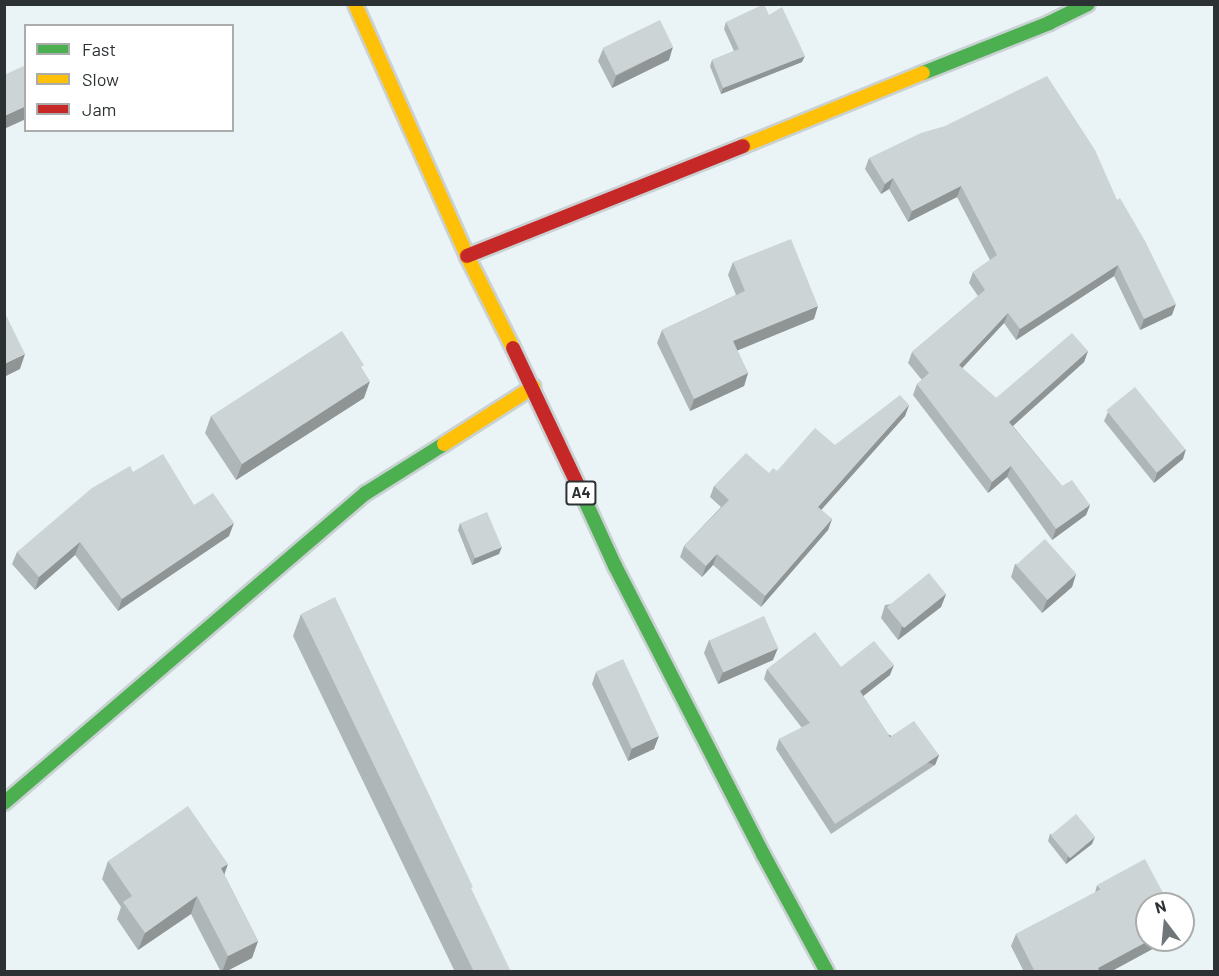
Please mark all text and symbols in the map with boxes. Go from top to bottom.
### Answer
legend [24,24,234,132]
text: Fast [82,38,116,60]
text: Slow [82,68,119,90]
text: Jam [82,98,116,120]
road number: A4 [564,481,598,505]
north arrow [1135,892,1195,952]
text: N [1153,896,1168,917]

